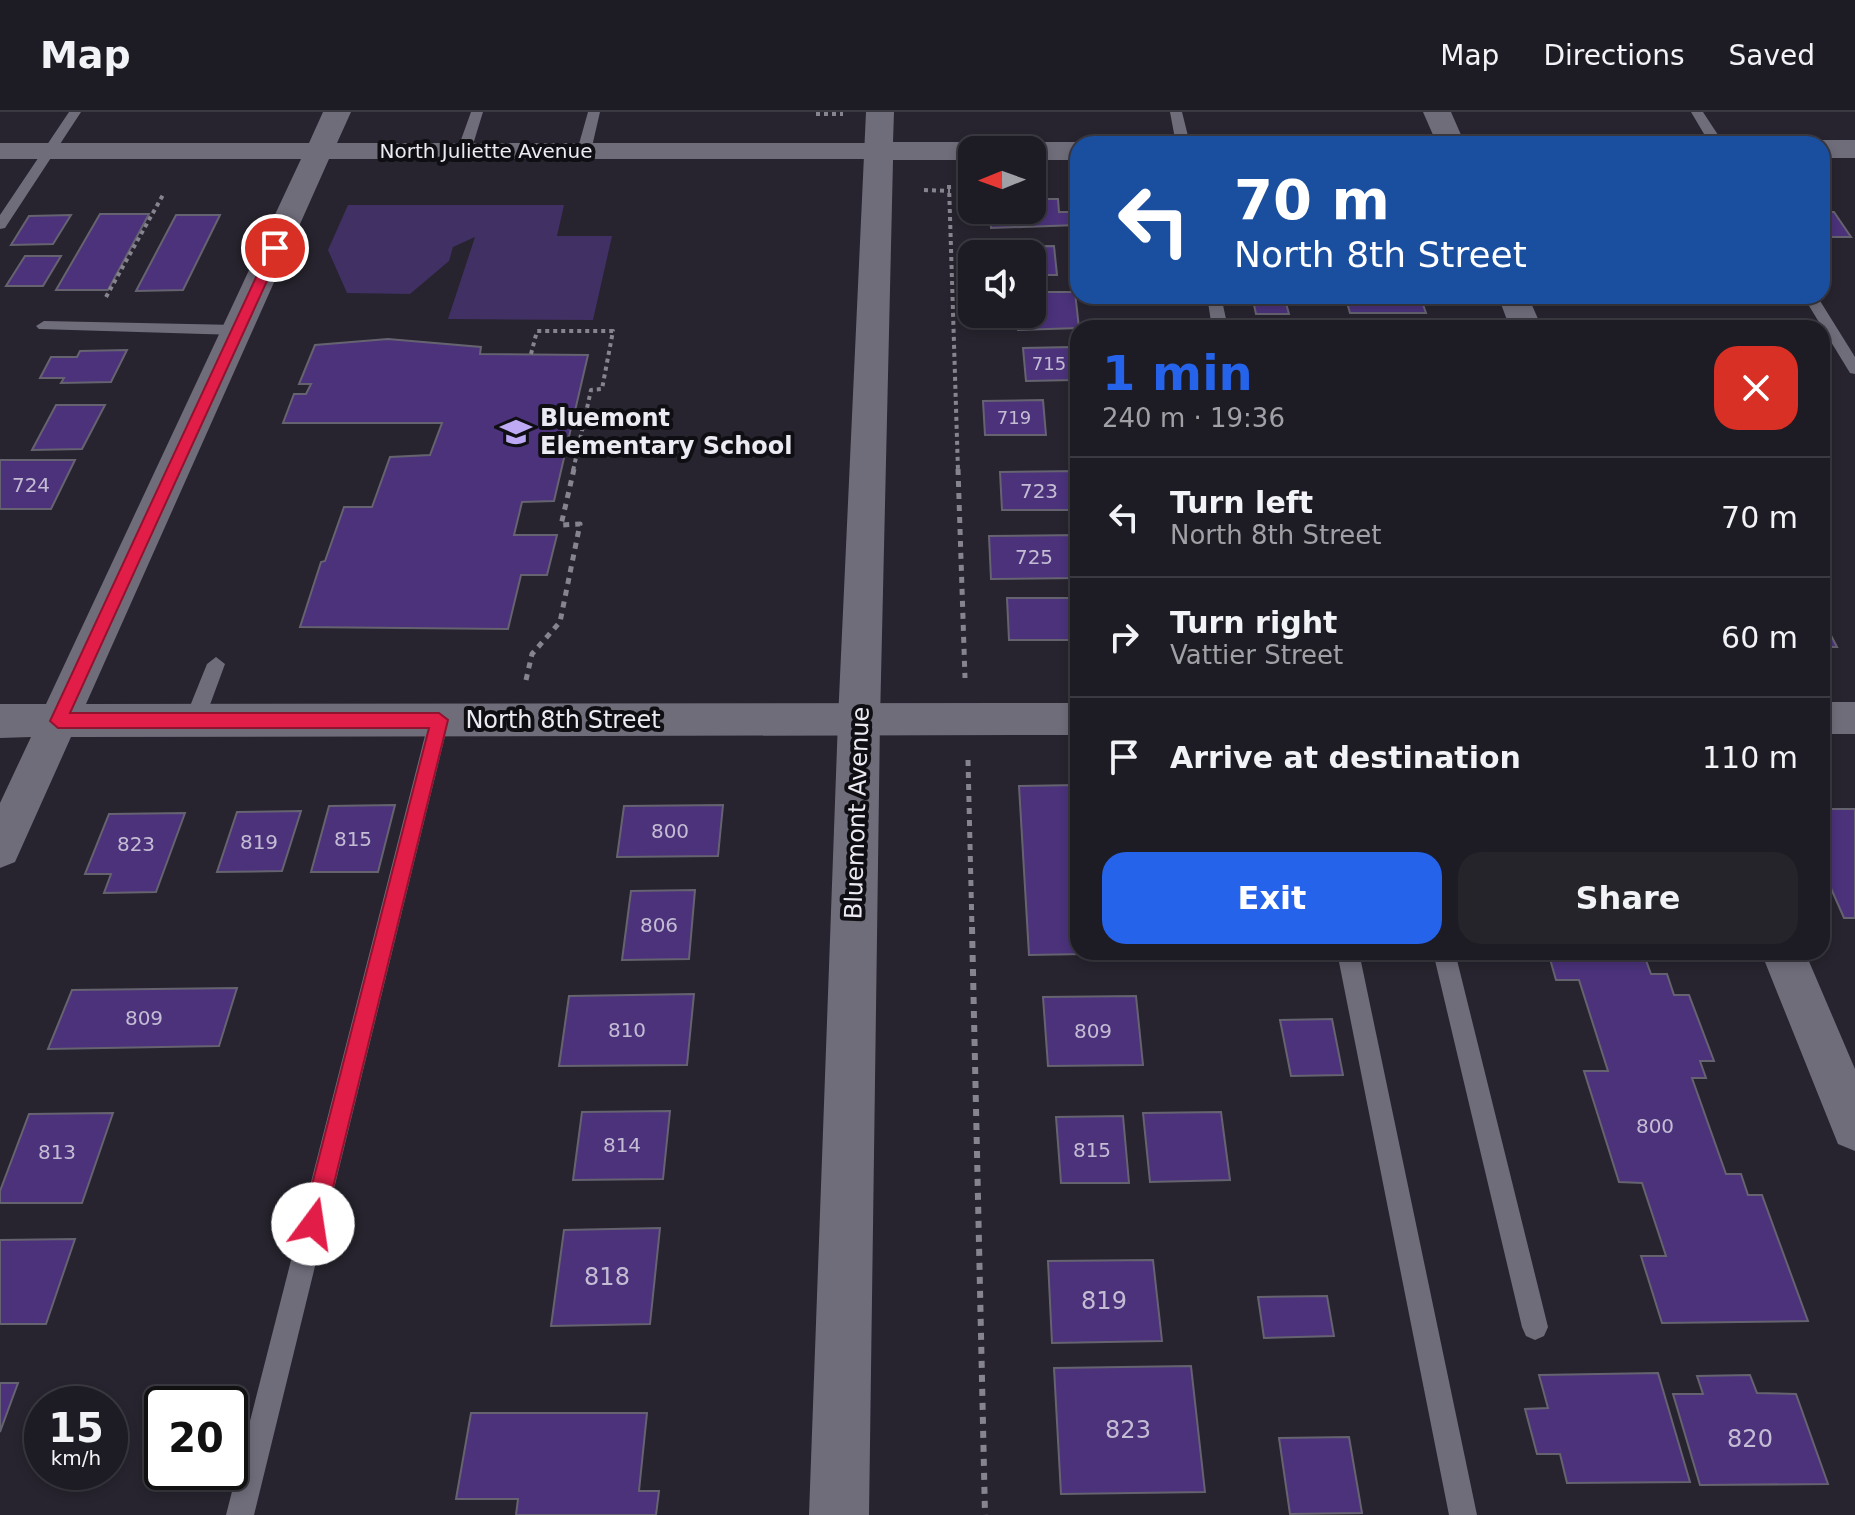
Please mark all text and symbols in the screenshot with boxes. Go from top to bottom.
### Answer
text: Map [40,33,131,77]
text: Map [1440,39,1499,72]
text: Directions [1543,39,1684,72]
text: Saved [1728,39,1815,72]
north arrow [958,136,1046,224]
map controls [958,136,1046,328]
street label: North Juliette Avenue [380,139,592,163]
text: 70 m [1234,167,1390,232]
icon: left [1102,168,1206,272]
pin [241,214,309,282]
icon: arrive [253,226,297,270]
text: North 8th Street [1234,234,1527,275]
button: sound [958,240,1046,328]
text: 1 min [1102,345,1253,401]
button: close [1714,346,1798,430]
house number: 715 [1032,353,1066,374]
text: 240 m · 19:36 [1102,403,1285,433]
place label: Bluemont Elementary School [540,404,793,460]
house number: 719 [997,407,1031,428]
school or university icon: Bluemont Elementary School [499,415,533,449]
house number: 724 [12,473,50,497]
house number: 723 [1020,479,1058,503]
text: Turn left [1170,485,1313,520]
icon: left [1102,495,1146,539]
text: 70 m [1721,500,1798,535]
text: North 8th Street [1170,520,1381,550]
house number: 725 [1015,545,1053,569]
text: Turn right [1170,605,1337,640]
icon: right [1102,615,1146,659]
text: 60 m [1721,620,1798,655]
text: Vattier Street [1170,640,1343,670]
street label: North 8th Street [465,706,661,734]
street label: Bluemont Avenue [839,706,875,920]
icon: arrive [1102,735,1146,779]
text: Arrive at destination [1170,740,1521,775]
text: 110 m [1702,740,1798,775]
house number: 800 [651,819,689,843]
house number: 815 [334,827,372,851]
house number: 819 [240,830,278,854]
house number: 823 [117,832,155,856]
button: Exit [1102,852,1442,944]
button: Share [1458,852,1798,944]
house number: 806 [640,913,678,937]
house number: 809 [125,1006,163,1030]
house number: 810 [608,1018,646,1042]
house number: 809 [1074,1019,1112,1043]
house number: 800 [1636,1114,1674,1138]
house number: 814 [603,1133,641,1157]
house number: 815 [1073,1138,1111,1162]
house number: 813 [38,1140,76,1164]
position arrow [271,1182,355,1266]
house number: 818 [584,1263,630,1291]
house number: 819 [1081,1287,1127,1315]
speed limit sign: 20 [144,1386,248,1490]
text: 15 [48,1405,104,1451]
house number: 823 [1105,1416,1151,1444]
house number: 820 [1727,1425,1773,1453]
text: km/h [51,1446,101,1470]

